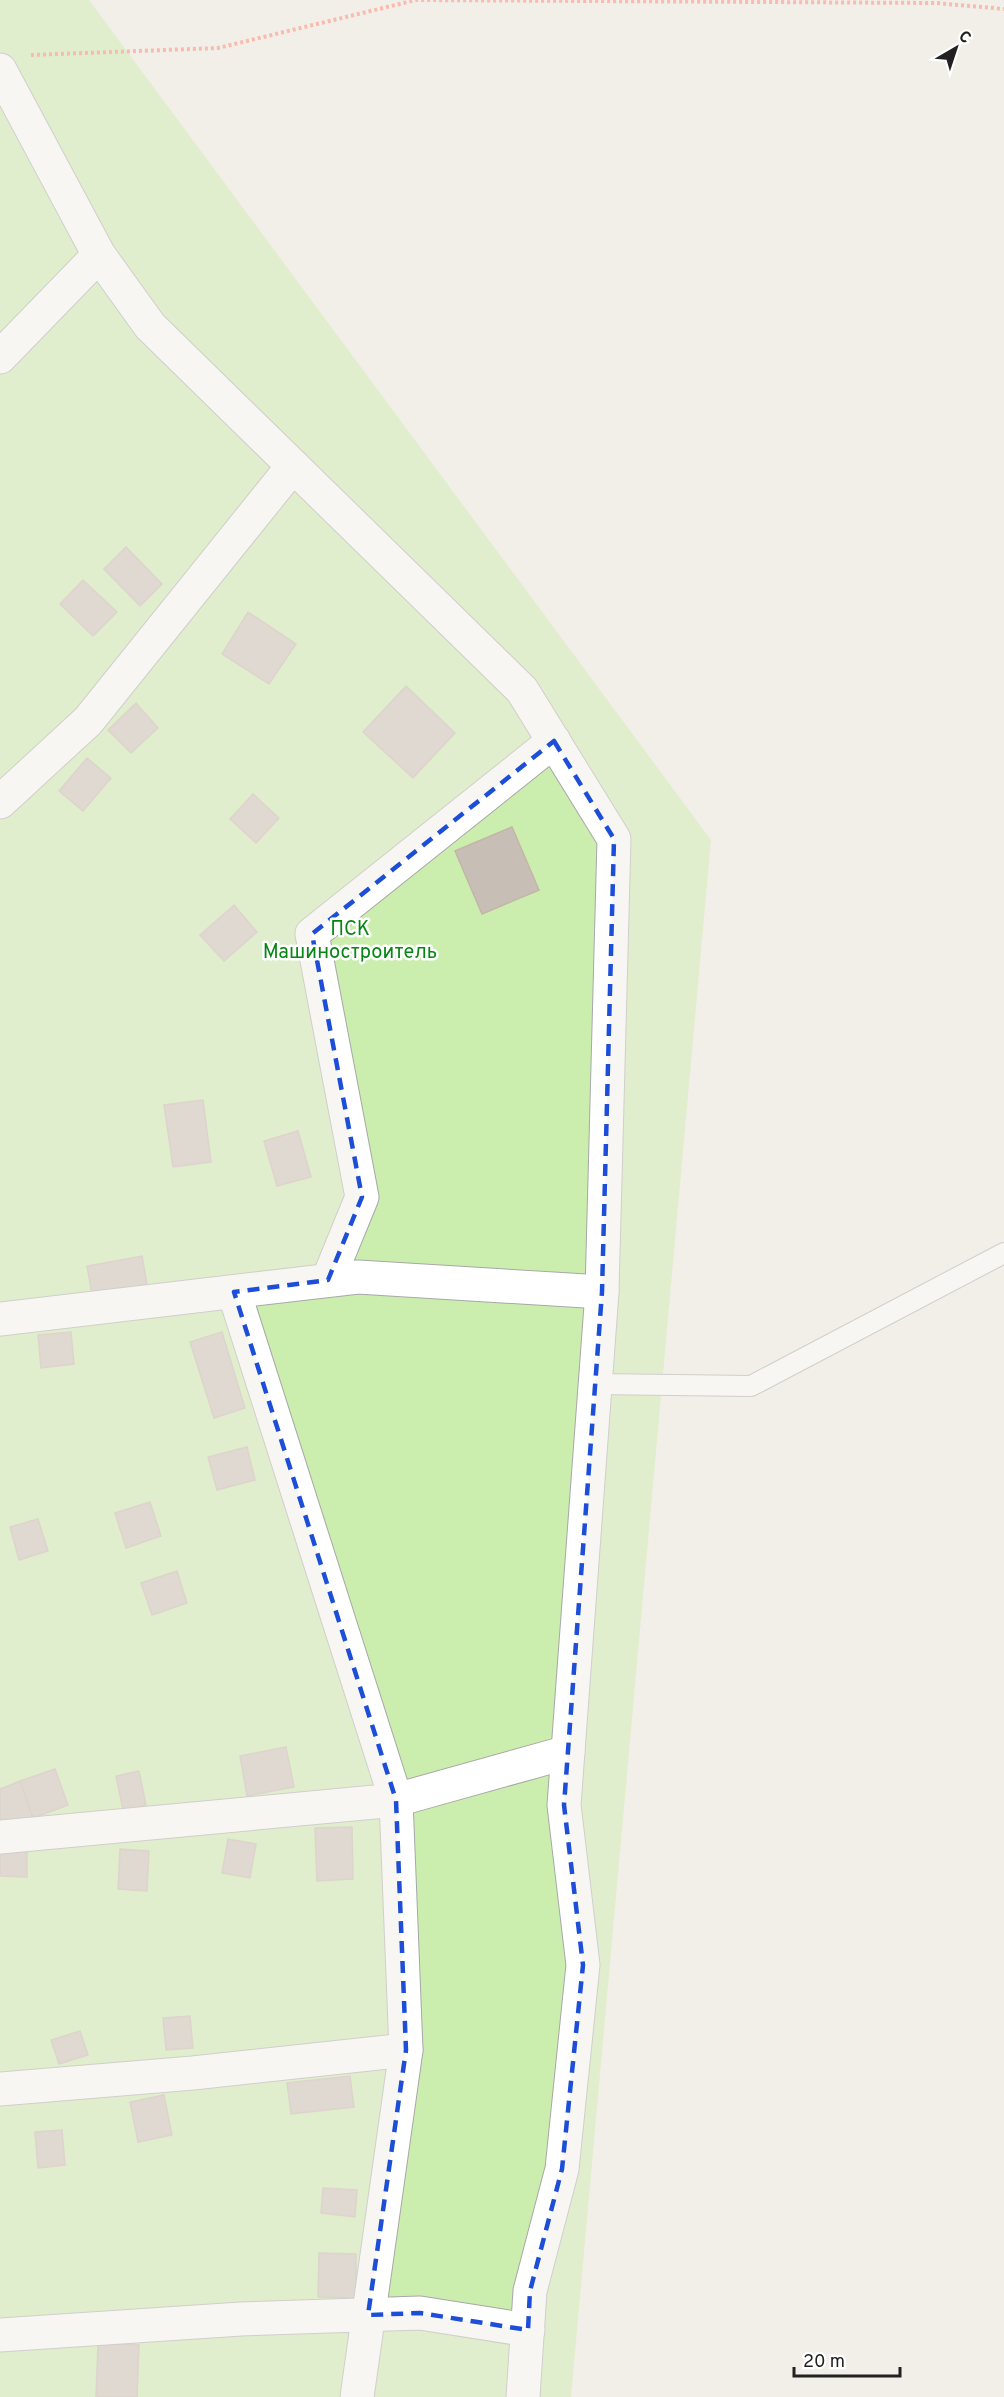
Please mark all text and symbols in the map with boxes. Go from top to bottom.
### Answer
north arrow [926,18,986,78]
text: С [954,27,974,49]
park label: ПСК Машиностроитель [263,917,437,966]
scale bar [794,2340,900,2378]
text: 20 m [803,2351,845,2374]

